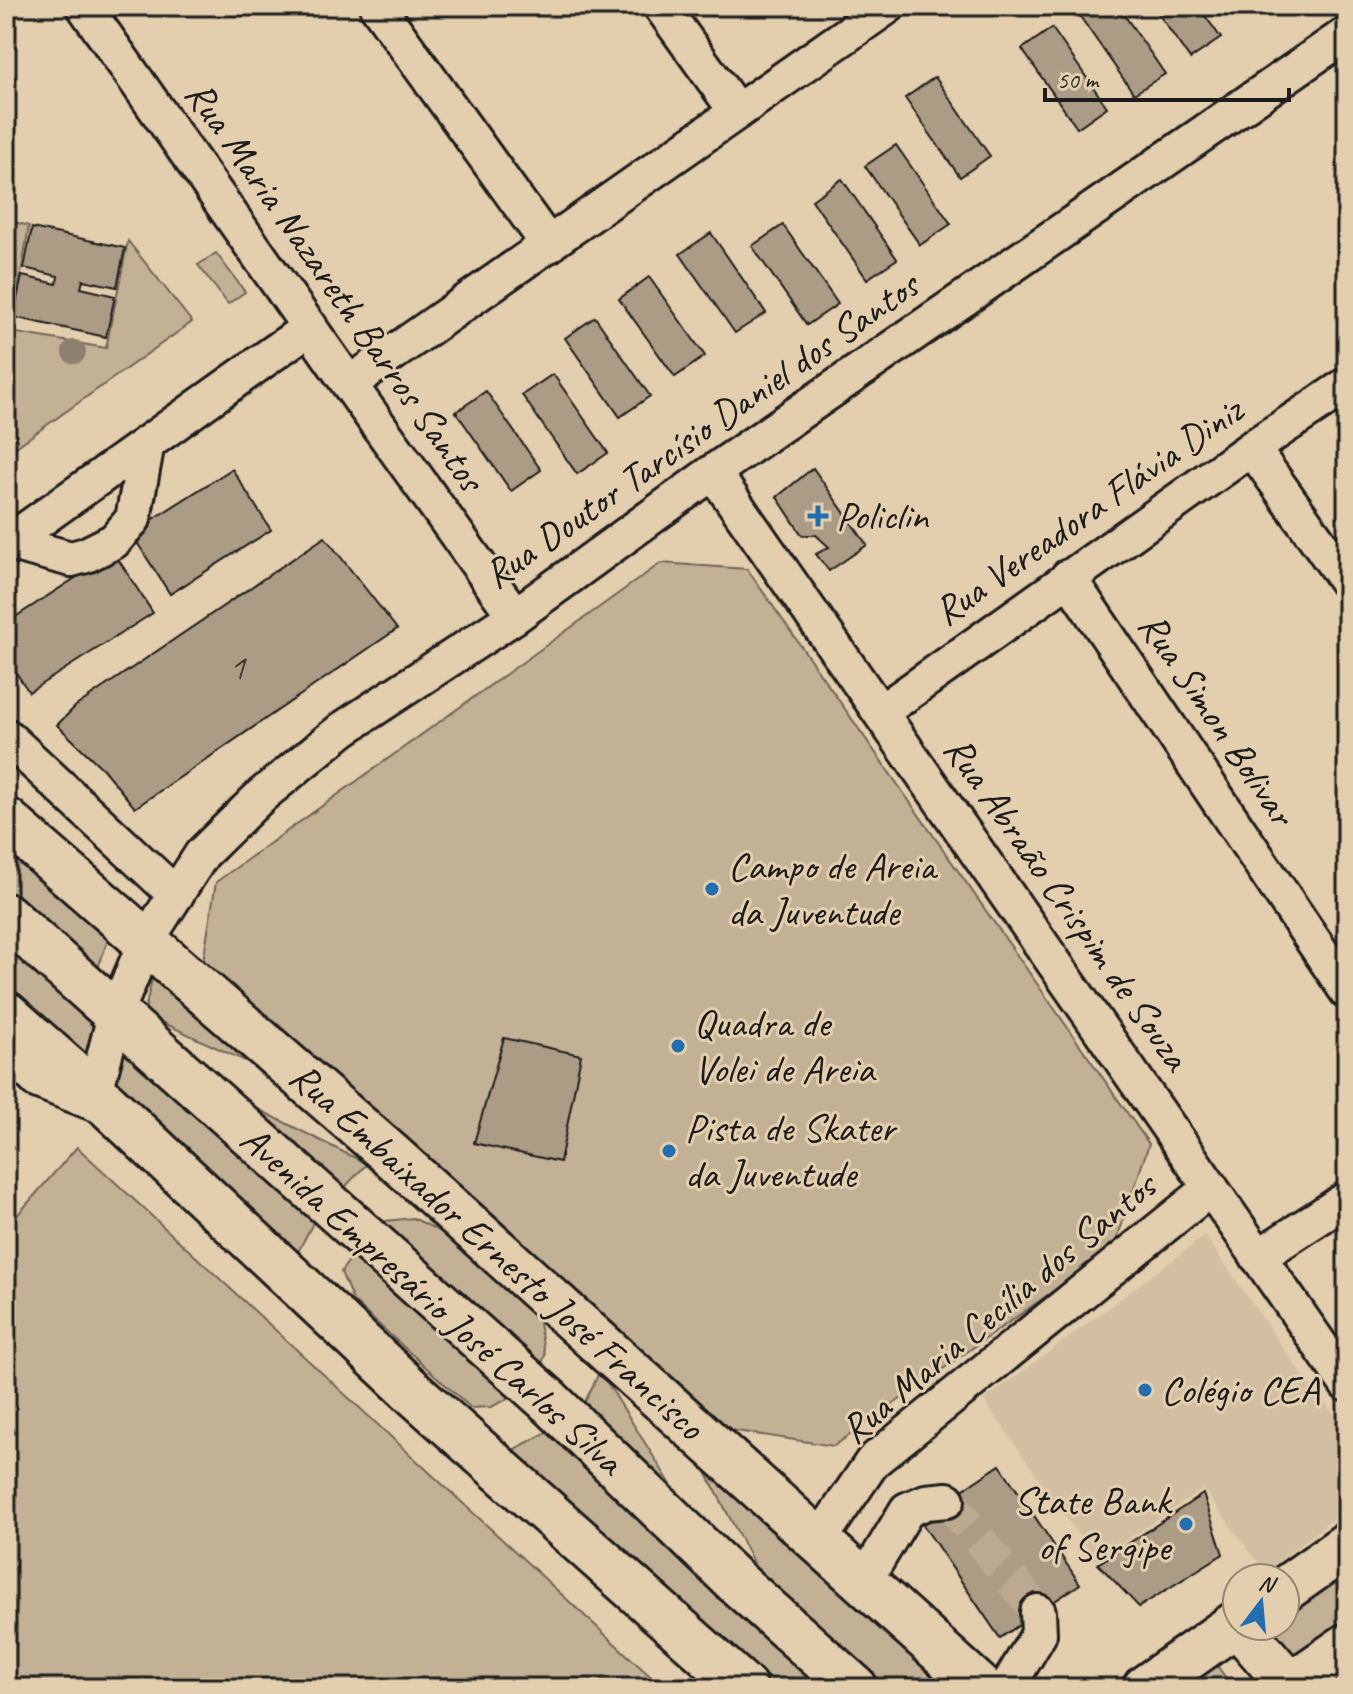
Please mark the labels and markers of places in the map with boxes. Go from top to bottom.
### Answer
place label: Policlin [836,491,929,541]
marker: Policlin [807,505,829,527]
place label: Campo de Areia da Juventude [728,841,939,937]
marker: Campo de Areia da Juventude [703,880,721,898]
place label: Quadra de Volei de Areia [694,998,877,1094]
marker: Quadra de Volei de Areia [669,1037,687,1055]
place label: Pista de Skater da Juventude [685,1103,899,1199]
marker: Pista de Skater da Juventude [660,1142,678,1160]
place label: Colégio CEA [1161,1365,1320,1415]
marker: Colégio CEA [1136,1381,1154,1399]
place label: State Bank of Sergipe [1014,1476,1173,1572]
marker: State Bank of Sergipe [1177,1515,1195,1533]

